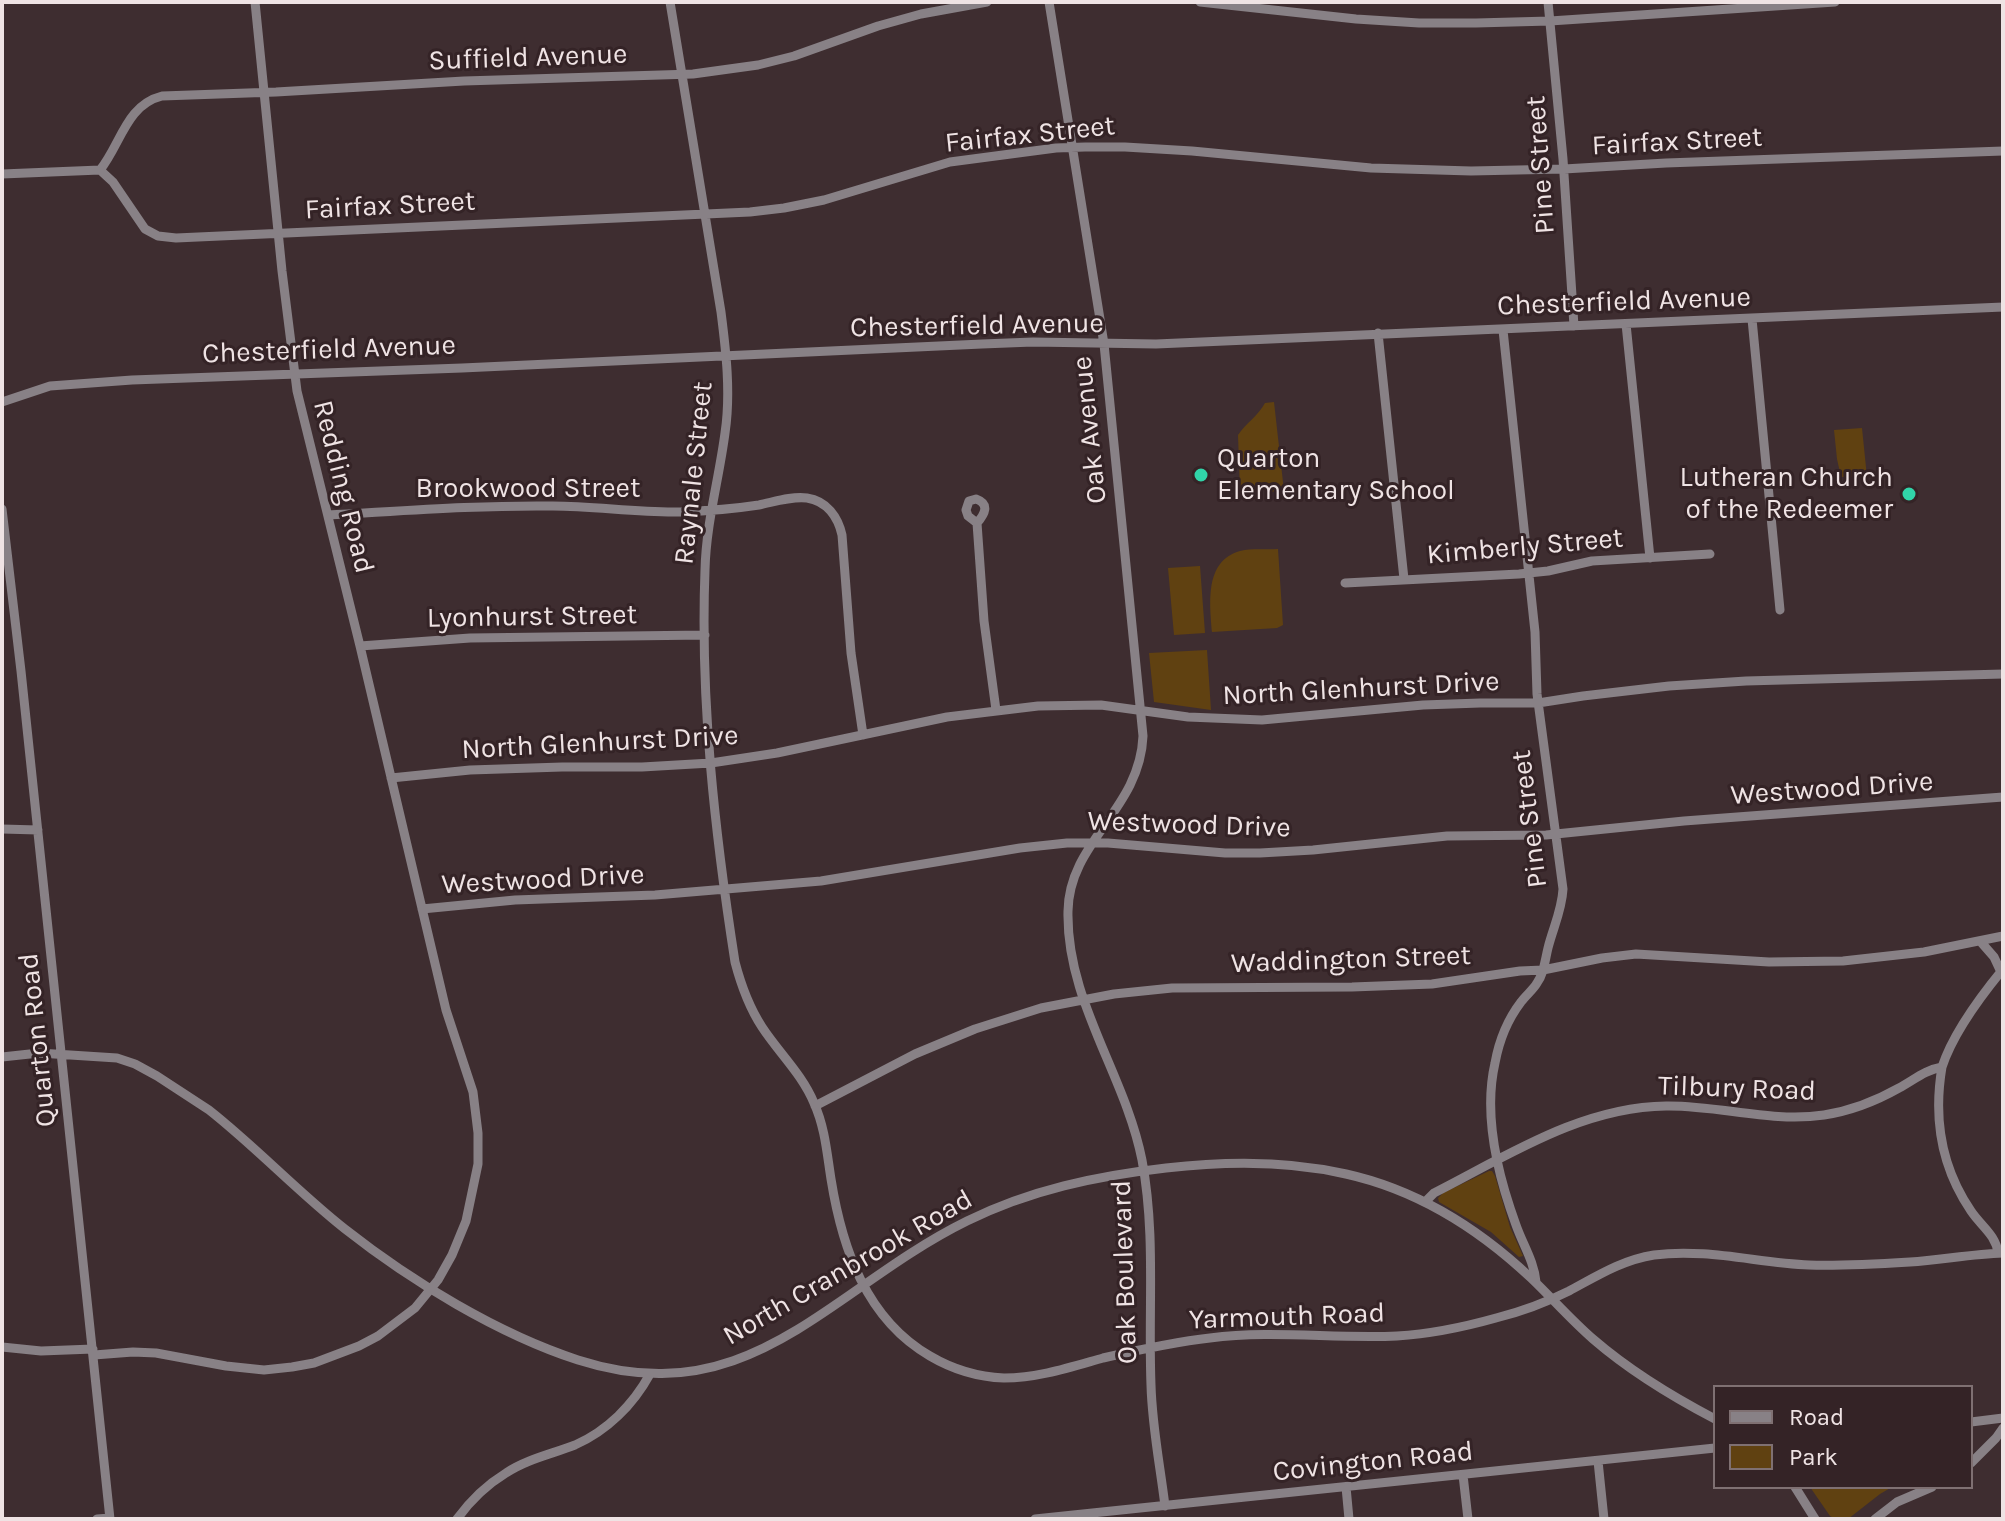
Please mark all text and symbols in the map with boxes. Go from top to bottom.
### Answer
street label: Suffield Avenue [428,38,628,78]
street label: Pine Street [1519,95,1563,235]
street label: Fairfax Street [943,109,1117,161]
street label: Fairfax Street [1591,121,1763,163]
street label: Fairfax Street [304,185,476,227]
street label: Chesterfield Avenue [1497,281,1751,323]
street label: Chesterfield Avenue [850,307,1104,345]
street label: Chesterfield Avenue [202,329,456,371]
street label: Oak Avenue [1066,355,1114,505]
street label: Raynale Street [668,380,720,566]
street label: Redding Road [305,397,381,577]
place label: Quarton Elementary School [1217,442,1455,508]
place label: Lutheran Church of the Redeemer [1680,461,1893,527]
marker: Quarton Elementary School [1192,466,1210,484]
street label: Brookwood Street [416,472,640,506]
marker: Lutheran Church of the Redeemer [1900,485,1918,503]
street label: Kimberly Street [1425,522,1625,572]
street label: Lyonhurst Street [427,598,637,636]
street label: North Glenhurst Drive [1222,665,1500,713]
street label: North Glenhurst Drive [461,719,739,767]
street label: Pine Street [1505,748,1555,890]
street label: Westwood Drive [1729,765,1935,813]
street label: Westwood Drive [1087,805,1291,845]
street label: Westwood Drive [441,858,645,902]
street label: Waddington Street [1230,939,1472,981]
street label: Quarton Road [12,951,64,1129]
street label: Tilbury Road [1657,1069,1817,1109]
street label: Oak Boulevard [1105,1179,1145,1365]
street label: North Cranbrook Road [717,1183,979,1353]
street label: Yarmouth Road [1188,1297,1386,1337]
legend [1713,1385,1973,1489]
text: Road [1789,1403,1844,1431]
street label: Covington Road [1271,1435,1475,1489]
text: Park [1789,1443,1838,1471]

